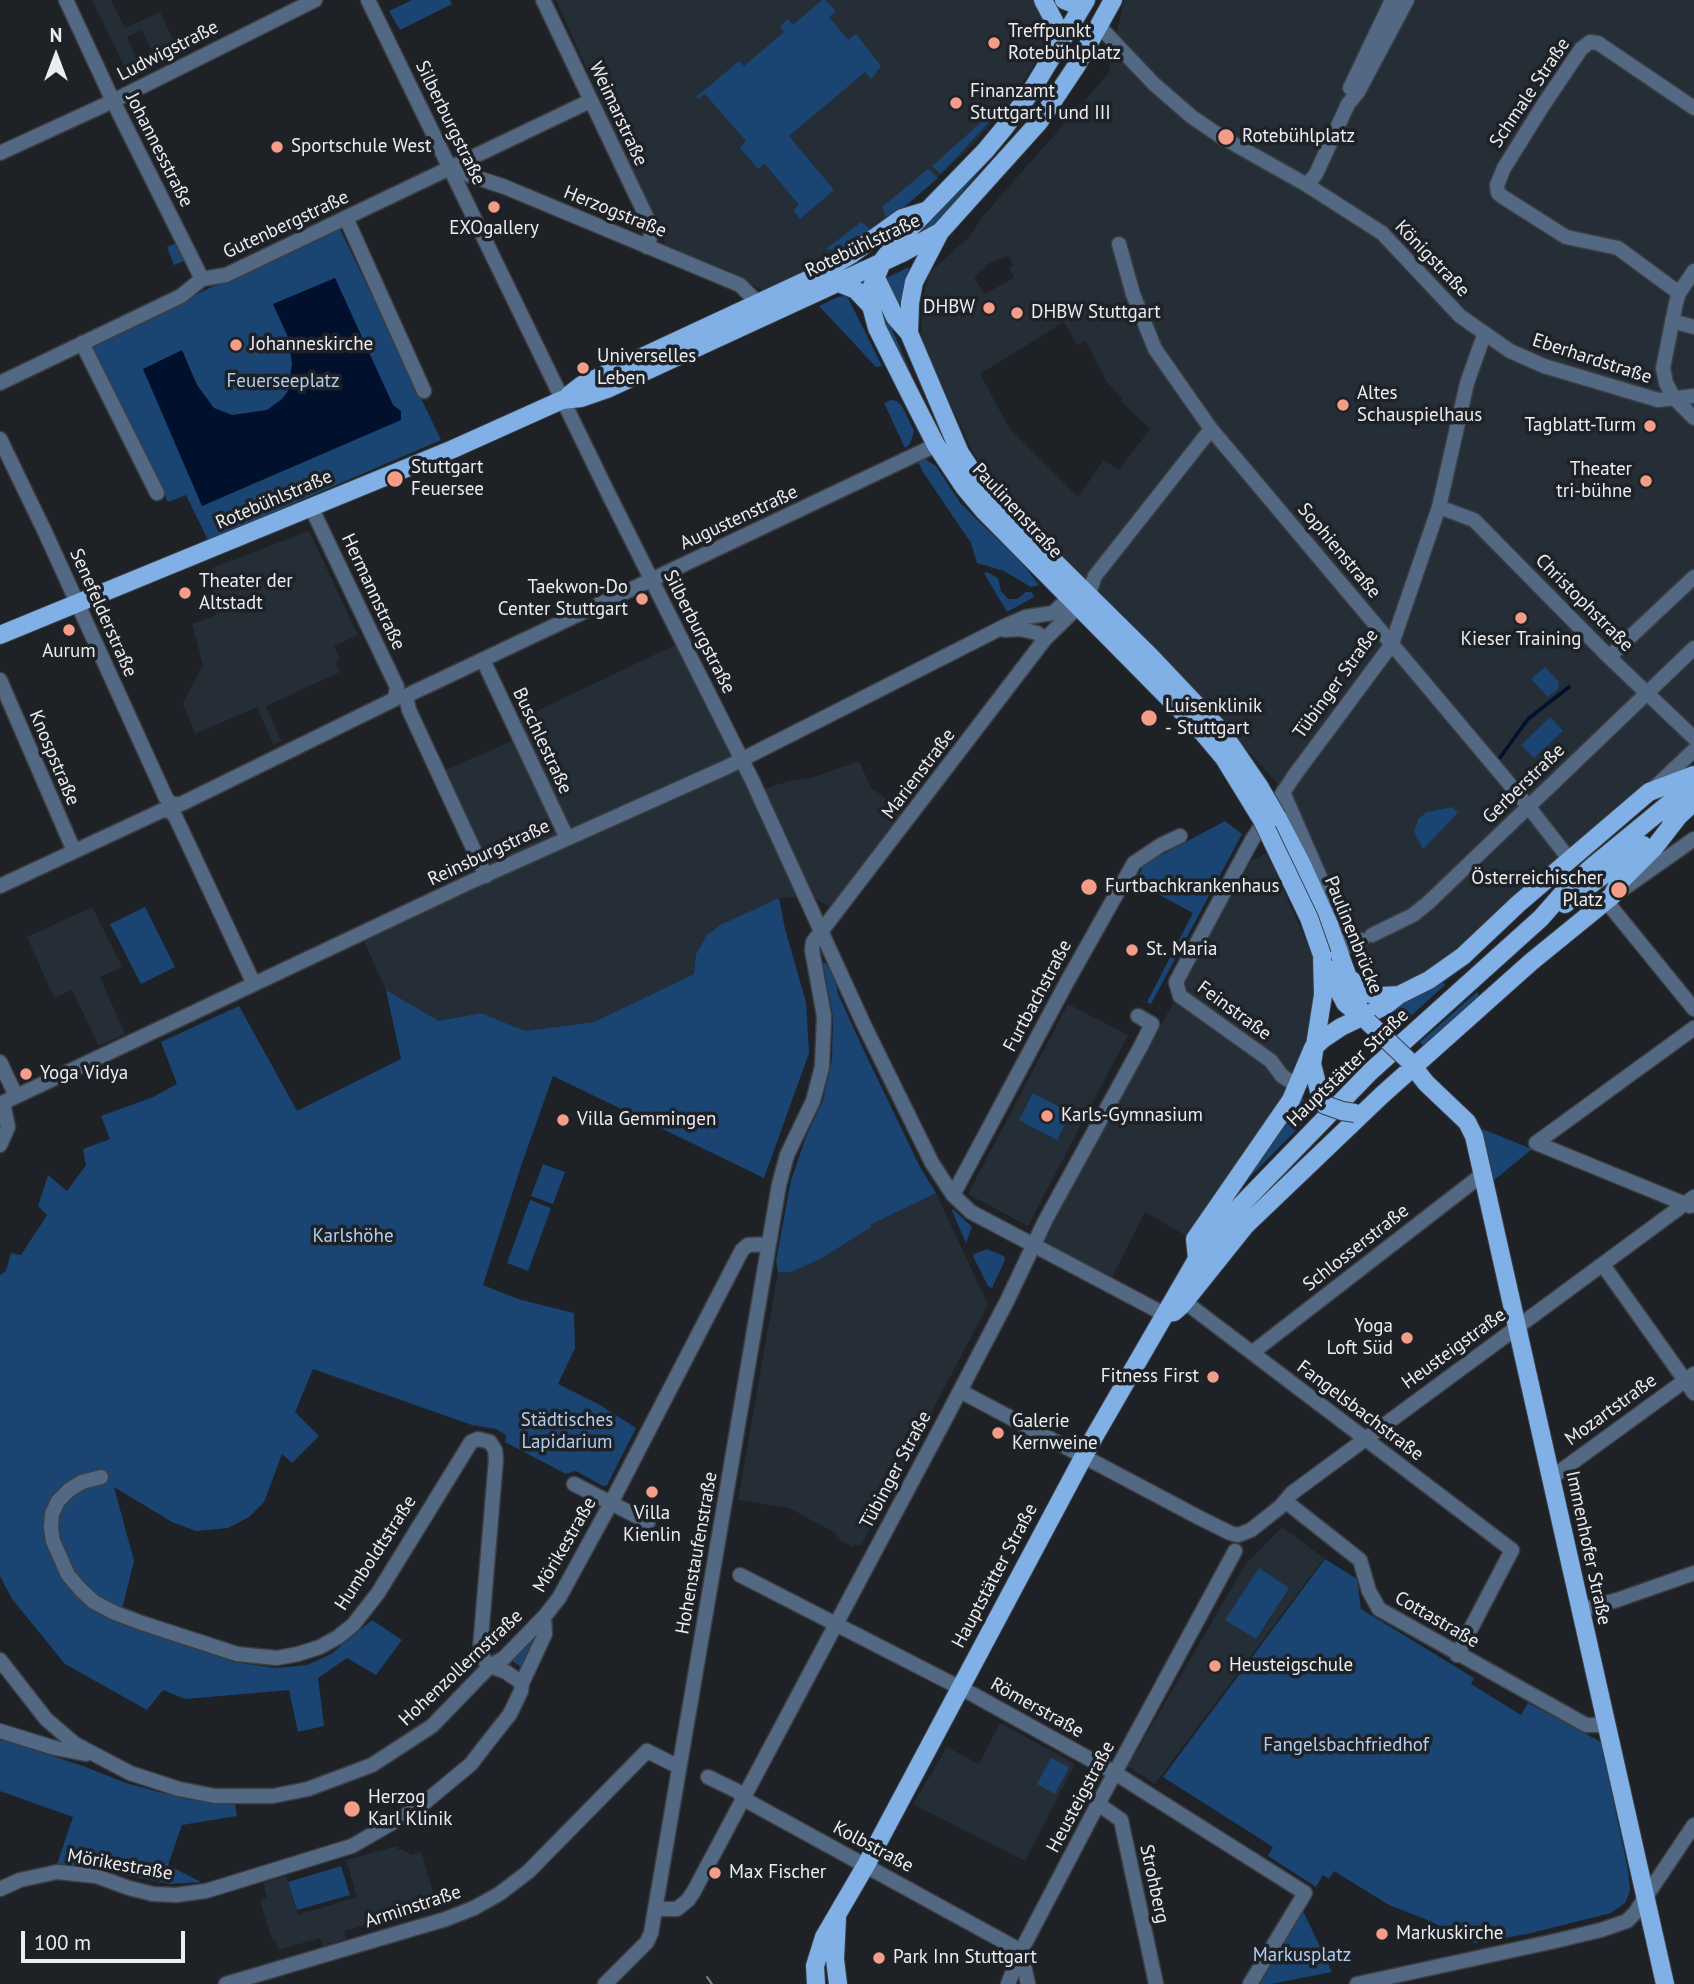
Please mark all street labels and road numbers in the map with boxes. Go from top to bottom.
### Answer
street label: Ludwigstraße [114,16,222,86]
street label: Schmale Straße [1485,34,1575,152]
street label: Silberburgstraße [410,57,490,189]
street label: Weimarstraße [584,58,652,170]
street label: Johannesstraße [120,89,198,211]
street label: Herzogstraße [560,181,670,243]
street label: Gutenbergstraße [220,186,352,264]
street label: Rotebühlstraße [802,209,924,283]
street label: Königstraße [1390,216,1474,302]
street label: Eberhardstraße [1529,329,1655,389]
street label: Paulinenstraße [967,459,1067,563]
street label: Rotebühlstraße [212,465,336,535]
street label: Augustenstraße [676,481,802,555]
street label: Sophienstraße [1293,499,1385,603]
street label: Hermannstraße [336,530,410,654]
street label: Senefelderstraße [64,545,142,681]
street label: Christophstraße [1530,549,1638,657]
street label: Silberburgstraße [658,566,740,698]
street label: Tübinger Straße [1289,625,1383,743]
street label: Buschlestraße [507,684,577,798]
street label: Knospstraße [24,707,84,809]
street label: Marienstraße [878,724,960,824]
street label: Gerberstraße [1478,739,1570,829]
street label: Reinsburgstraße [424,815,554,891]
street label: Paulinenbrücke [1319,873,1387,997]
street label: Furtbachstraße [999,936,1077,1056]
street label: Feinstraße [1192,976,1276,1046]
street label: Hauptstätter Straße [1282,1004,1414,1132]
street label: Schlosserstraße [1299,1200,1413,1296]
street label: Heusteigstraße [1398,1304,1510,1394]
street label: Fangelsbachstraße [1292,1356,1428,1466]
street label: Mozartstraße [1561,1369,1661,1451]
street label: Tübinger Straße [855,1407,937,1533]
street label: Immenhofer Straße [1561,1469,1615,1627]
street label: Hohenstaufenstraße [671,1470,723,1636]
street label: Humboldtstraße [330,1491,422,1615]
street label: Mörikestraße [528,1493,602,1597]
street label: Hauptstätter Straße [947,1500,1043,1652]
street label: Cottastraße [1391,1587,1483,1653]
street label: Hohenzollernstraße [395,1605,527,1731]
street label: Römerstraße [986,1673,1088,1743]
street label: Heusteigstraße [1042,1737,1120,1857]
street label: Kolbstraße [829,1816,917,1878]
street label: Strohberg [1135,1842,1173,1926]
street label: Mörikestraße [66,1845,174,1885]
street label: Arminstraße [362,1881,464,1933]

